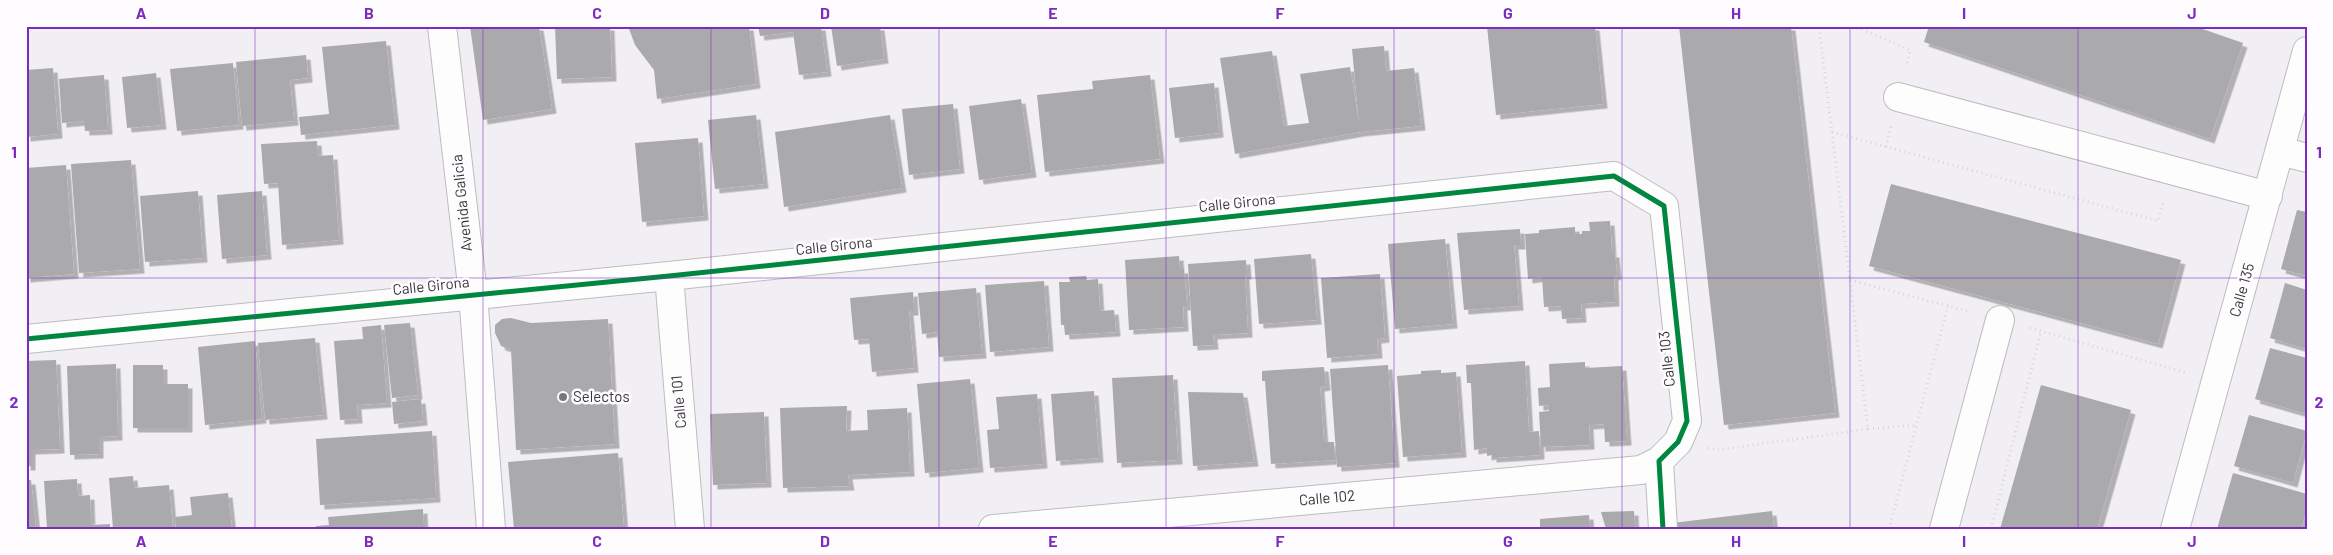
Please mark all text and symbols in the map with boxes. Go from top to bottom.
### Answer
text: A [136,3,147,22]
text: B [364,3,374,22]
text: C [592,3,602,22]
text: D [820,3,830,22]
text: E [1048,3,1058,22]
text: F [1276,3,1285,22]
text: G [1503,3,1513,22]
text: H [1731,3,1741,22]
text: I [1962,3,1966,22]
text: J [2187,3,2197,22]
text: 1 [11,142,17,161]
text: 1 [2316,142,2322,161]
street label: Avenida Galicia [447,154,475,253]
street label: Calle Girona [1198,189,1276,215]
street label: Calle Girona [795,232,873,258]
street label: Calle 135 [2225,261,2257,319]
street label: Calle Girona [392,272,470,298]
street label: Calle 103 [1654,330,1678,388]
street label: Calle 101 [667,375,689,429]
place label: Selectos [573,387,630,405]
marker: Selectos [557,391,569,403]
text: 2 [10,392,19,411]
text: 2 [2315,392,2324,411]
street label: Calle 102 [1298,486,1356,508]
text: A [136,531,147,550]
text: B [364,531,374,550]
text: C [592,531,602,550]
text: D [820,531,830,550]
text: E [1048,531,1058,550]
text: F [1276,531,1285,550]
text: G [1503,531,1513,550]
text: H [1731,531,1741,550]
text: I [1962,531,1966,550]
text: J [2187,531,2197,550]

